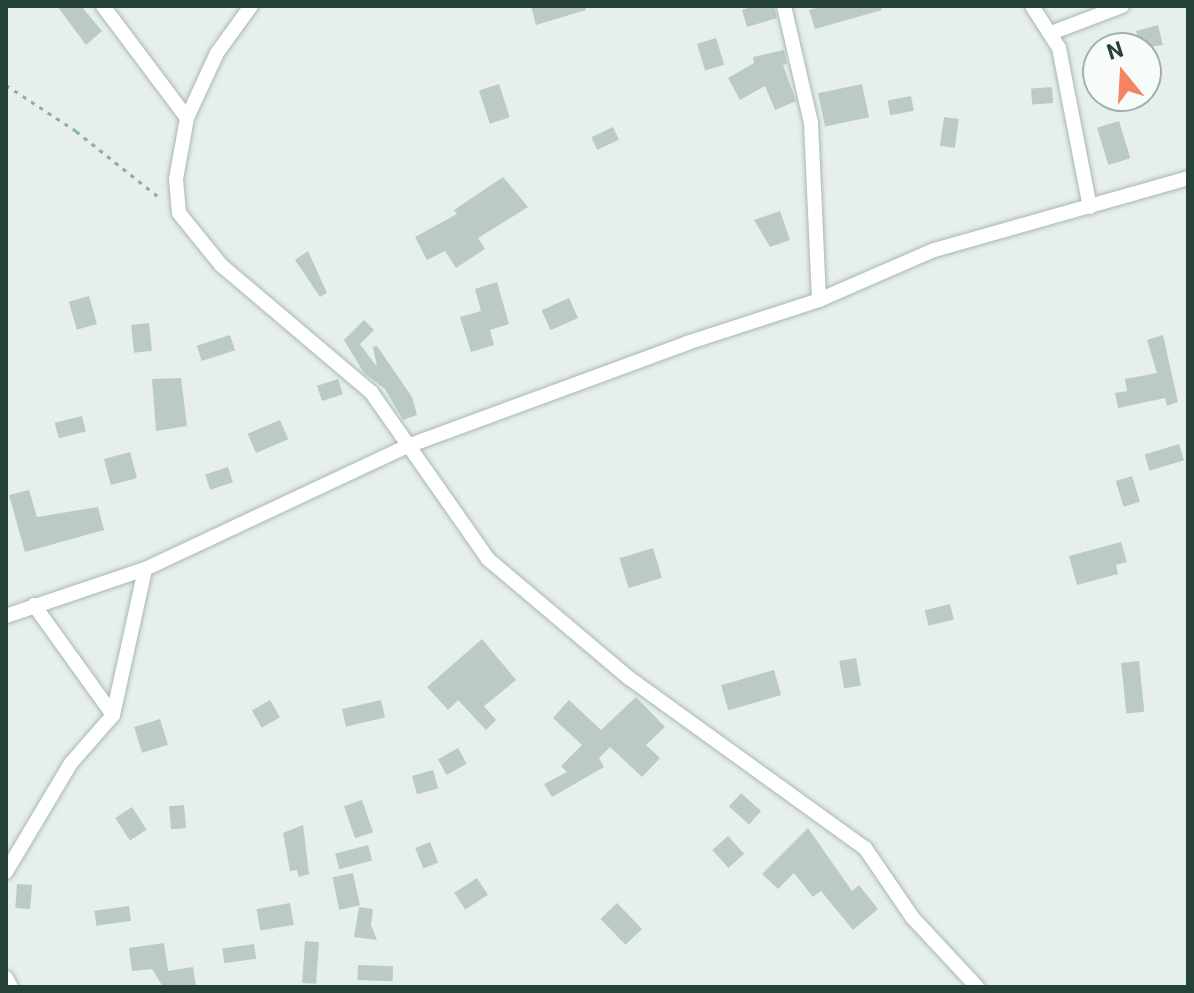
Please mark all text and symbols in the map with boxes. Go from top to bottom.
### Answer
north arrow [1082,32,1162,112]
text: N [1104,36,1126,65]

